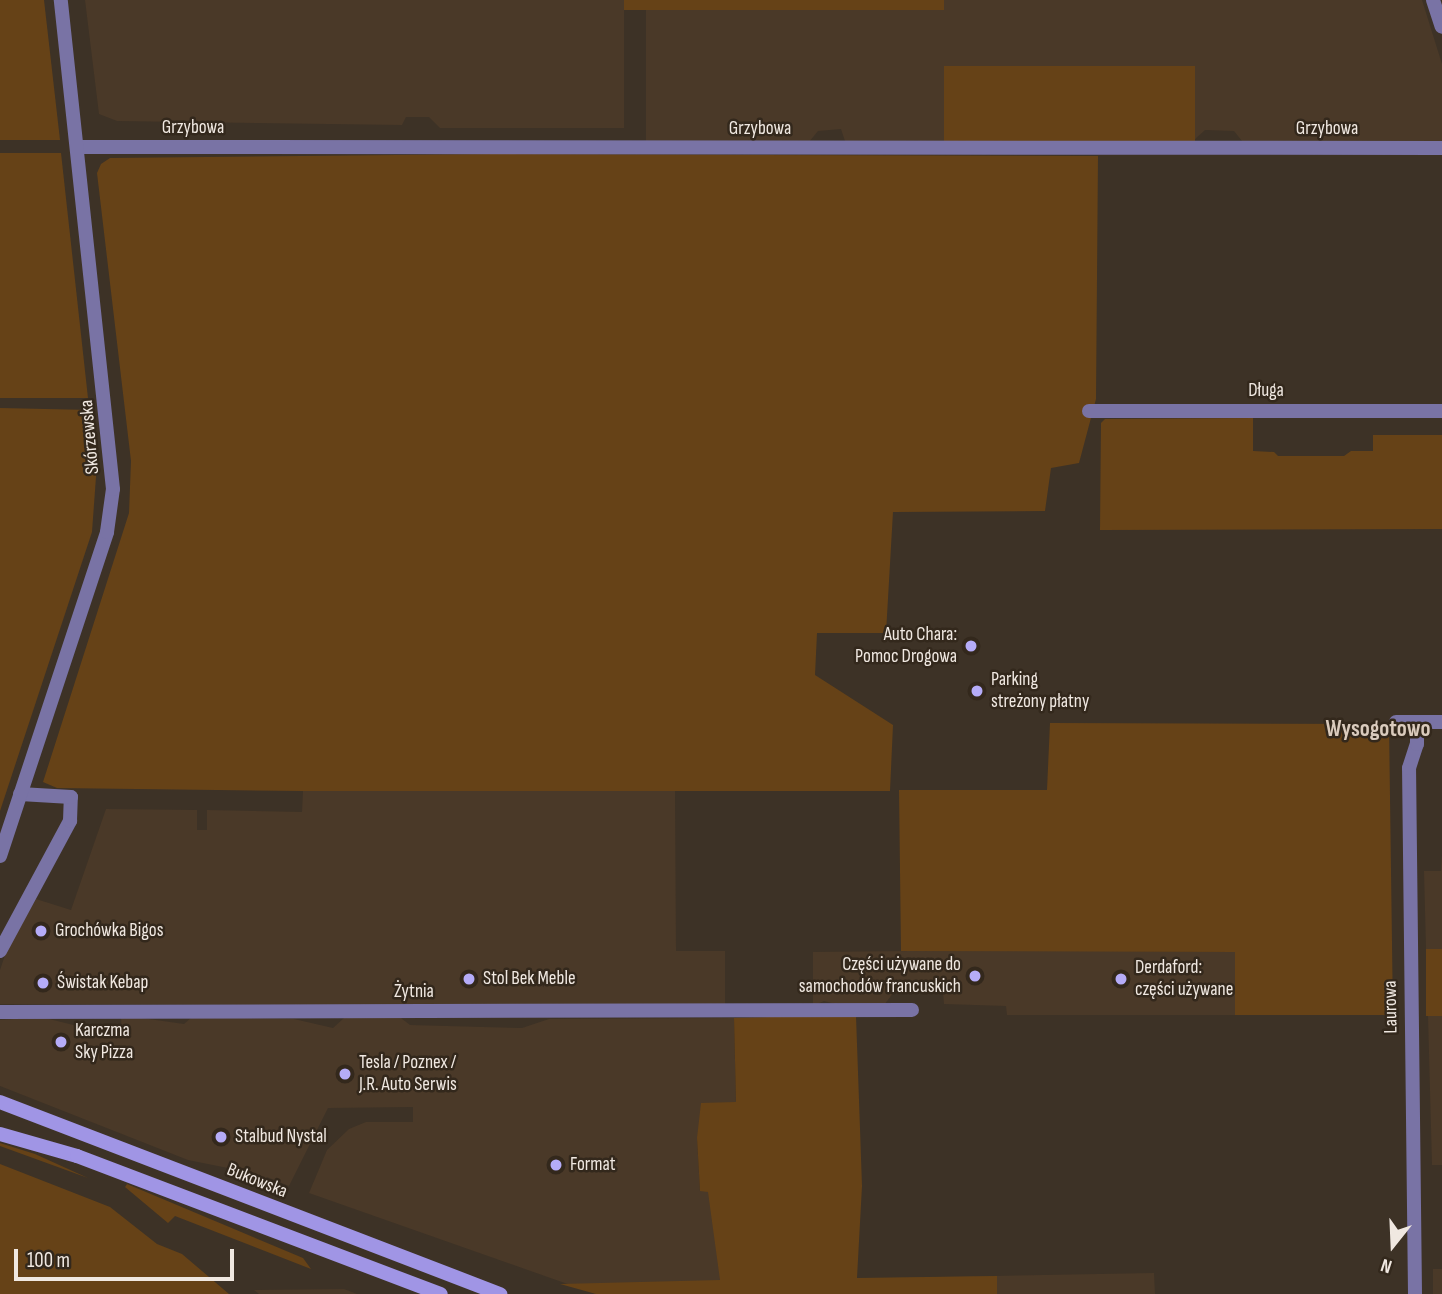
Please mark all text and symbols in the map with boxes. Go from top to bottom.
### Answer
street label: Grzybowa [162,117,224,139]
street label: Grzybowa [729,118,791,140]
street label: Grzybowa [1296,118,1358,140]
street label: Długa [1248,380,1284,402]
street label: Skórzewska [75,399,105,475]
place label: Auto Chara: Pomoc Drogowa [855,624,957,668]
marker: Auto Chara: Pomoc Drogowa [963,638,979,654]
place label: Parking streżony płatny [991,669,1089,713]
marker: Parking streżony płatny [969,683,985,699]
district label: Wysogotowo [1325,715,1431,743]
place label: Grochówka Bigos [55,920,164,942]
marker: Grochówka Bigos [33,923,49,939]
place label: Części używane do samochodów francuskich [799,954,961,998]
place label: Derdaford: części używane [1135,957,1233,1001]
place label: Stol Bek Meble [483,968,576,990]
marker: Części używane do samochodów francuskich [967,968,983,984]
marker: Stol Bek Meble [461,971,477,987]
marker: Derdaford: części używane [1113,971,1129,987]
place label: Świstak Kebap [57,972,148,994]
marker: Świstak Kebap [35,975,51,991]
street label: Laurowa [1379,980,1403,1034]
street label: Żytnia [394,981,434,1003]
place label: Karczma Sky Pizza [75,1020,133,1064]
marker: Karczma Sky Pizza [53,1034,69,1050]
place label: Tesla / Poznex / J.R. Auto Serwis [359,1052,457,1096]
marker: Tesla / Poznex / J.R. Auto Serwis [337,1066,353,1082]
place label: Stalbud Nystal [235,1126,327,1148]
marker: Stalbud Nystal [213,1129,229,1145]
place label: Format [570,1154,616,1176]
marker: Format [548,1157,564,1173]
street label: Bukowska [223,1159,291,1203]
north arrow [1358,1210,1428,1280]
scale bar [18,1234,238,1278]
text: 100 m [27,1248,70,1273]
text: N [1378,1253,1395,1278]

